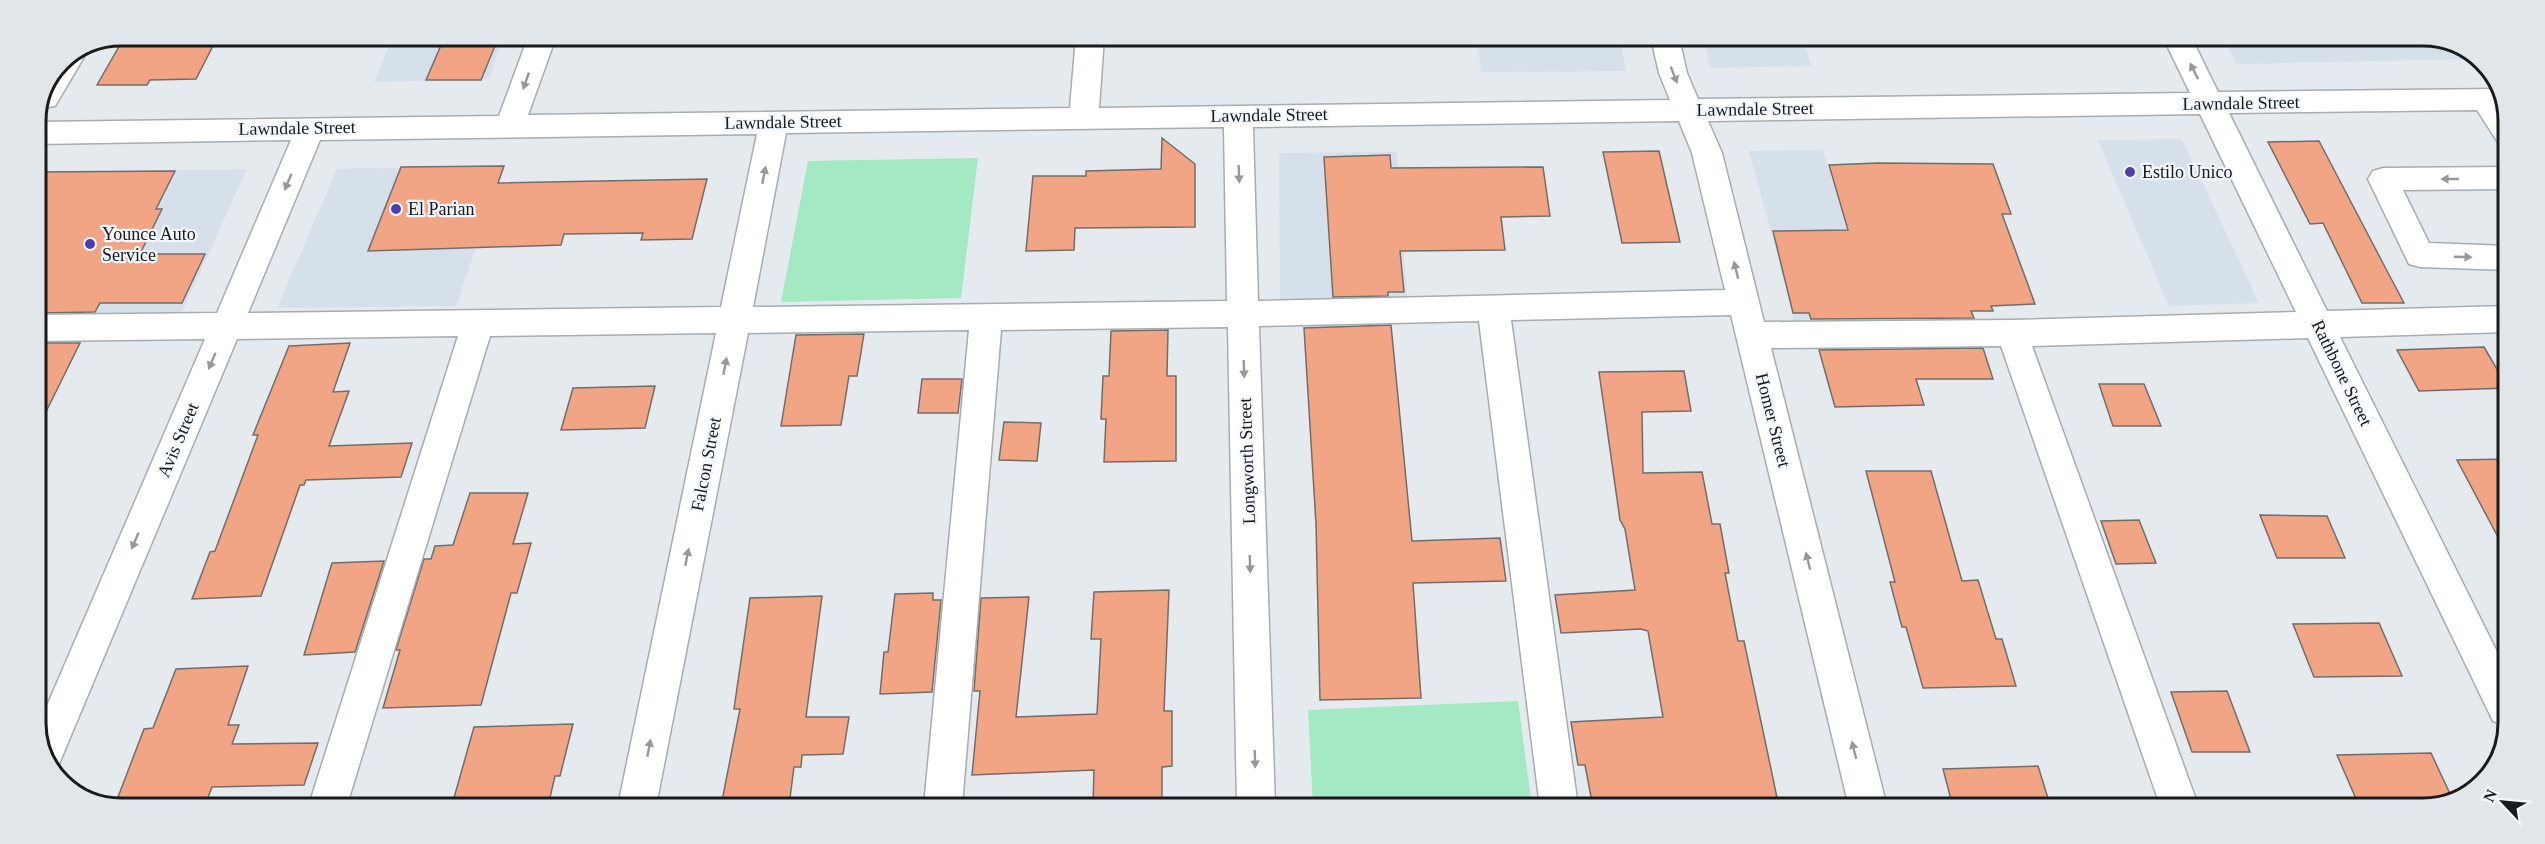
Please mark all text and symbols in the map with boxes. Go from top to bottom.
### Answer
one-way arrow [2189,62,2198,79]
one-way arrow [1670,66,1680,84]
one-way arrow [520,72,530,90]
street label: Lawndale Street [2182,92,2300,114]
street label: Lawndale Street [1696,98,1814,120]
street label: Lawndale Street [1210,104,1328,126]
street label: Lawndale Street [724,111,842,133]
street label: Lawndale Street [238,117,356,139]
place label: Estilo Unico [2142,162,2233,182]
one-way arrow [760,165,769,184]
one-way arrow [1234,165,1244,184]
marker: Estilo Unico [2123,165,2137,179]
one-way arrow [283,173,292,191]
one-way arrow [2441,174,2460,184]
place label: El Parian [408,199,474,219]
marker: El Parian [389,202,403,216]
place label: Younce Auto Service [102,224,196,265]
marker: Younce Auto Service [83,237,97,251]
one-way arrow [2454,252,2473,261]
one-way arrow [1730,261,1740,279]
street label: Rathbone Street [2308,317,2376,429]
one-way arrow [207,353,217,371]
one-way arrow [721,356,730,375]
one-way arrow [1240,360,1249,379]
street label: Homer Street [1752,371,1794,469]
street label: Longworth Street [1235,397,1259,525]
street label: Avis Street [153,400,203,480]
street label: Falcon Street [687,415,725,513]
one-way arrow [130,532,140,550]
one-way arrow [683,547,692,566]
one-way arrow [1802,552,1812,570]
one-way arrow [1245,555,1254,574]
one-way arrow [645,739,654,758]
one-way arrow [1849,741,1859,760]
one-way arrow [1250,749,1260,768]
north arrow [2473,772,2533,832]
text: N [2480,786,2500,805]

